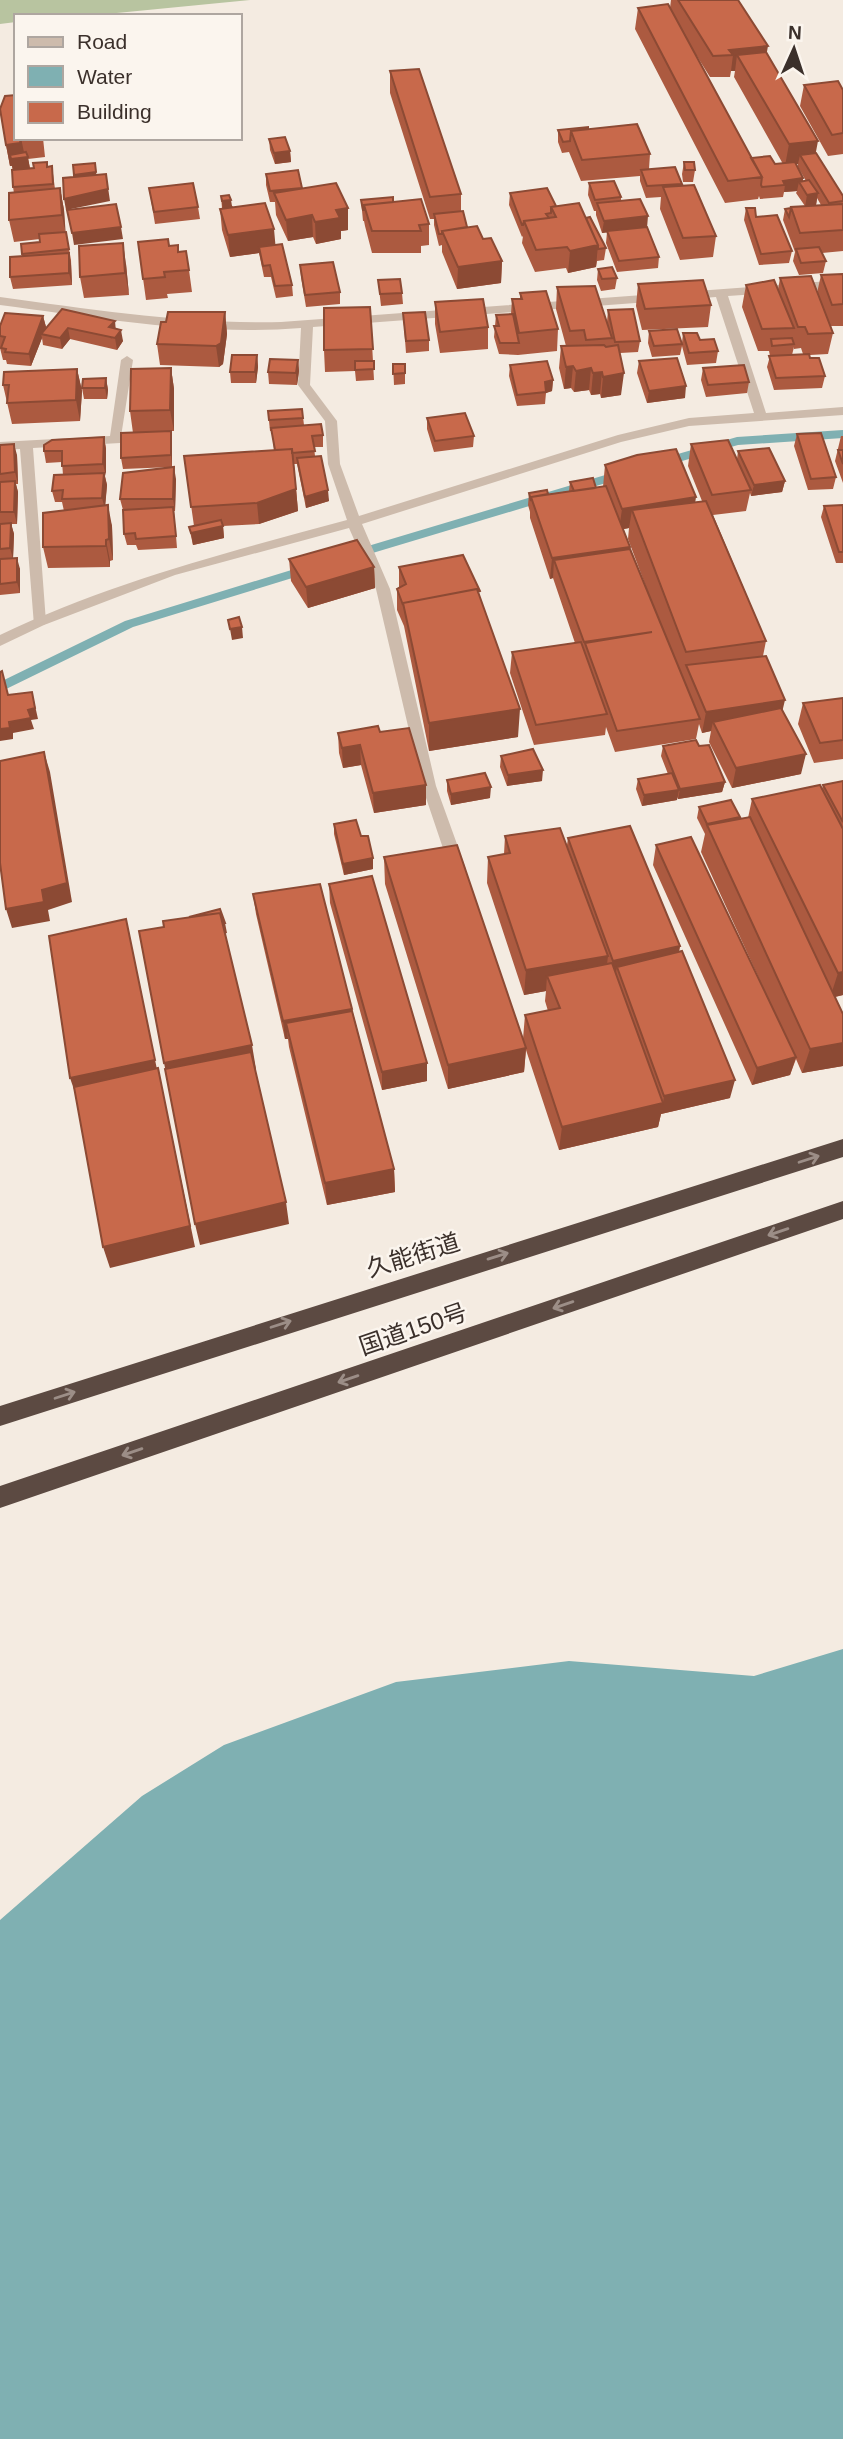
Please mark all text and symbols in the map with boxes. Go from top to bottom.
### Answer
legend [14,14,242,140]
north arrow [759,14,829,84]
text: N [787,22,802,43]
text: Road [77,30,127,53]
text: Water [77,65,132,88]
text: Building [77,100,152,123]
one-way arrow [797,1151,819,1164]
one-way arrow [768,1227,790,1239]
street label: 久能街道 [363,1228,463,1282]
one-way arrow [487,1249,509,1262]
street label: 国道150号 [356,1298,470,1360]
one-way arrow [552,1299,574,1312]
one-way arrow [270,1317,292,1330]
one-way arrow [337,1374,359,1386]
one-way arrow [54,1388,76,1401]
one-way arrow [122,1447,144,1459]

